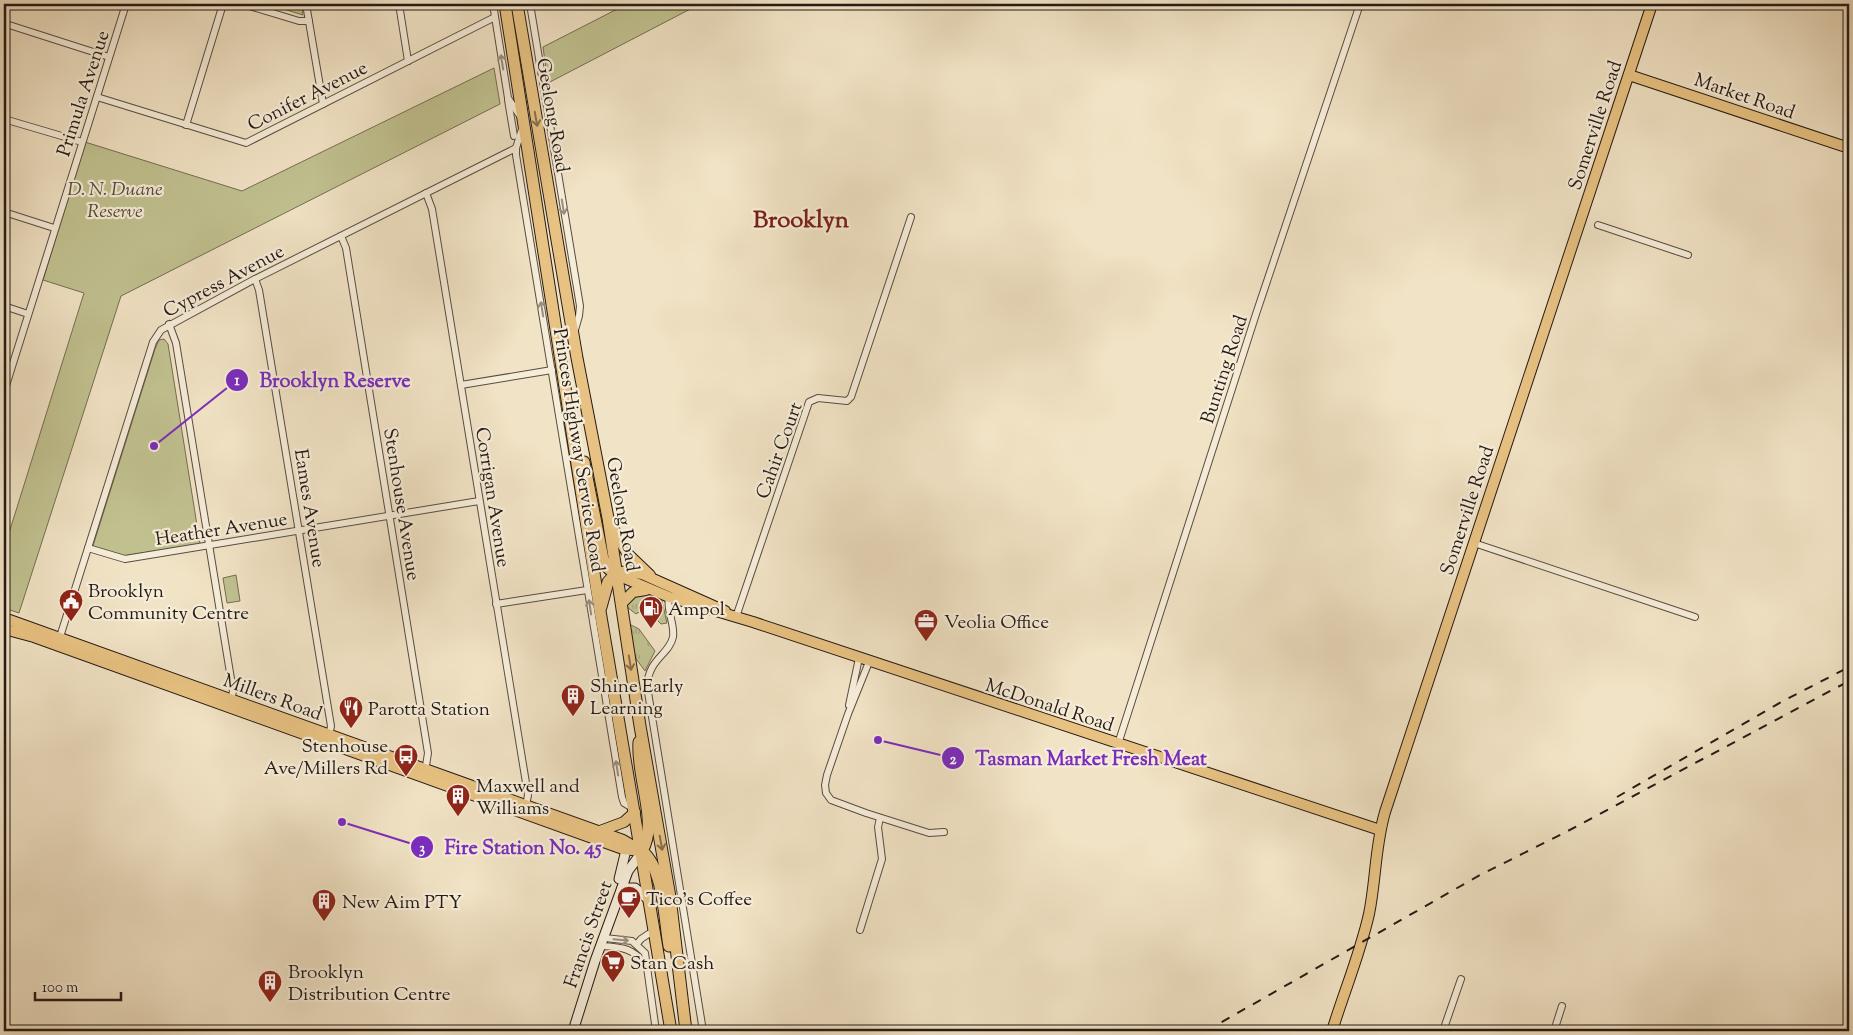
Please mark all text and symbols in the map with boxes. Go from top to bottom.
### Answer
street label: Primula Avenue [51,27,118,160]
one-way arrow [497,54,507,70]
street label: Conifer Avenue [243,55,373,139]
street label: Geelong Road [528,56,575,175]
street label: Somerville Road [1563,57,1630,194]
street label: Market Road [1690,68,1798,127]
one-way arrow [532,110,542,126]
park label: D. N. Duane Reserve [67,177,163,226]
one-way arrow [559,199,569,215]
district label: Brooklyn [753,204,850,238]
street label: Cypress Avenue [159,239,290,325]
one-way arrow [536,301,546,317]
street label: Bunting Road [1195,312,1256,428]
street label: Princes Highway Service Road [545,327,610,574]
callout: Brooklyn Reserve [225,363,421,398]
text: Brooklyn Reserve [259,368,411,397]
text: 1 [234,371,240,392]
street label: Cahir Court [750,398,811,503]
street label: Corrigan Avenue [467,425,516,570]
street label: Stenhouse Avenue [375,426,426,583]
street label: Somerville Road [1435,442,1502,579]
street label: Eames Avenue [286,447,331,570]
street label: Geelong Road [598,455,645,574]
street label: Heather Avenue [153,507,290,554]
place label: Brooklyn Community Centre [88,579,249,628]
public building icon: Brooklyn Community Centre [58,588,84,622]
fuel station icon: Ampol [638,595,664,629]
place label: Ampol [668,597,725,624]
one-way arrow [585,600,595,616]
office icon: Veolia Office [913,608,939,642]
place label: Veolia Office [944,610,1049,637]
one-way arrow [625,655,635,671]
street label: Millers Road [219,668,326,729]
street label: McDonald Road [981,673,1117,740]
place label: Shine Early Learning [590,674,684,723]
building icon: Shine Early Learning [560,683,586,717]
restaurant icon: Parotta Station [338,695,364,729]
place label: Parotta Station [368,697,490,724]
place label: Stenhouse Ave/Millers Rd [264,734,388,783]
callout: Tasman Market Fresh Meat [940,741,1217,776]
bus stop icon: Stenhouse Ave/Millers Rd [393,743,419,777]
text: Tasman Market Fresh Meat [975,746,1207,775]
text: 2 [949,750,957,771]
one-way arrow [611,760,621,776]
place label: Maxwell and Williams [476,774,580,823]
building icon: Maxwell and Williams [445,783,471,817]
callout: Fire Station No. 45 [409,830,611,865]
one-way arrow [656,834,666,850]
text: Fire Station No. 45 [445,835,602,864]
text: 3 [419,839,425,860]
street label: Francis Street [558,877,620,992]
cafe icon: Tico's Coffee [616,885,642,919]
place label: Tico's Coffee [646,887,752,914]
building icon: New Aim PTY [311,888,337,922]
place label: New Aim PTY [342,890,462,917]
one-way arrow [613,935,629,945]
supermarket icon: Stan Cash [600,949,626,983]
place label: Stan Cash [630,951,714,978]
place label: Brooklyn Distribution Centre [288,960,451,1009]
building icon: Brooklyn Distribution Centre [257,969,283,1003]
scale bar [35,970,121,1002]
text: 100 m [42,978,79,999]

